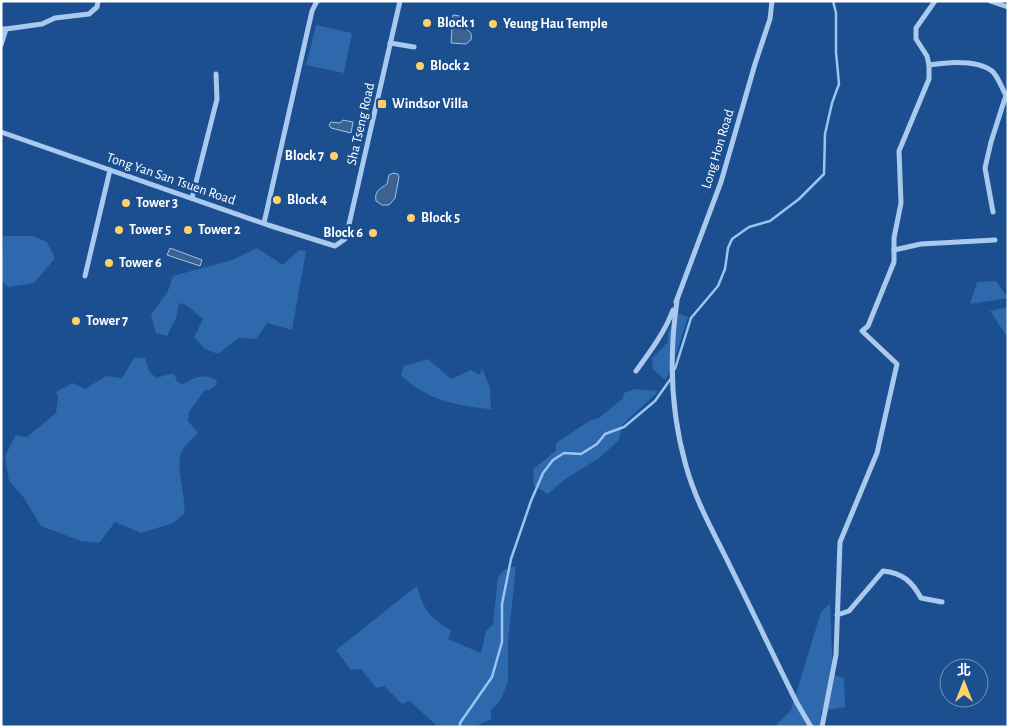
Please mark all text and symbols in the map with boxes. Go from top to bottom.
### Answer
place label: Block 1 [437,16,475,30]
marker: Block 1 [421,17,433,29]
place label: Yeung Hau Temple [503,17,608,31]
marker: Yeung Hau Temple [487,18,499,30]
place label: Block 2 [430,59,470,73]
marker: Block 2 [414,60,426,72]
street label: Sha Tseng Road [345,81,377,167]
place label: Windsor Villa [392,97,468,111]
marker: Windsor Villa [376,98,388,110]
street label: Long Hon Road [699,108,737,190]
place label: Block 7 [285,149,324,163]
street label: Tong Yan San Tsuen Road [105,150,237,208]
marker: Block 7 [328,150,340,162]
place label: Block 4 [287,193,327,207]
marker: Block 4 [271,194,283,206]
place label: Tower 3 [136,196,178,210]
marker: Tower 3 [120,197,132,209]
place label: Block 5 [421,211,460,225]
marker: Block 5 [405,212,417,224]
place label: Tower 5 [129,223,171,237]
place label: Tower 2 [198,223,241,237]
marker: Tower 5 [113,224,125,236]
marker: Tower 2 [182,224,194,236]
place label: Block 6 [323,226,363,240]
marker: Block 6 [367,227,379,239]
place label: Tower 6 [119,256,162,270]
marker: Tower 6 [103,257,115,269]
place label: Tower 7 [86,314,128,328]
marker: Tower 7 [70,315,82,327]
north arrow [939,658,989,708]
text: 北 [957,663,971,678]

